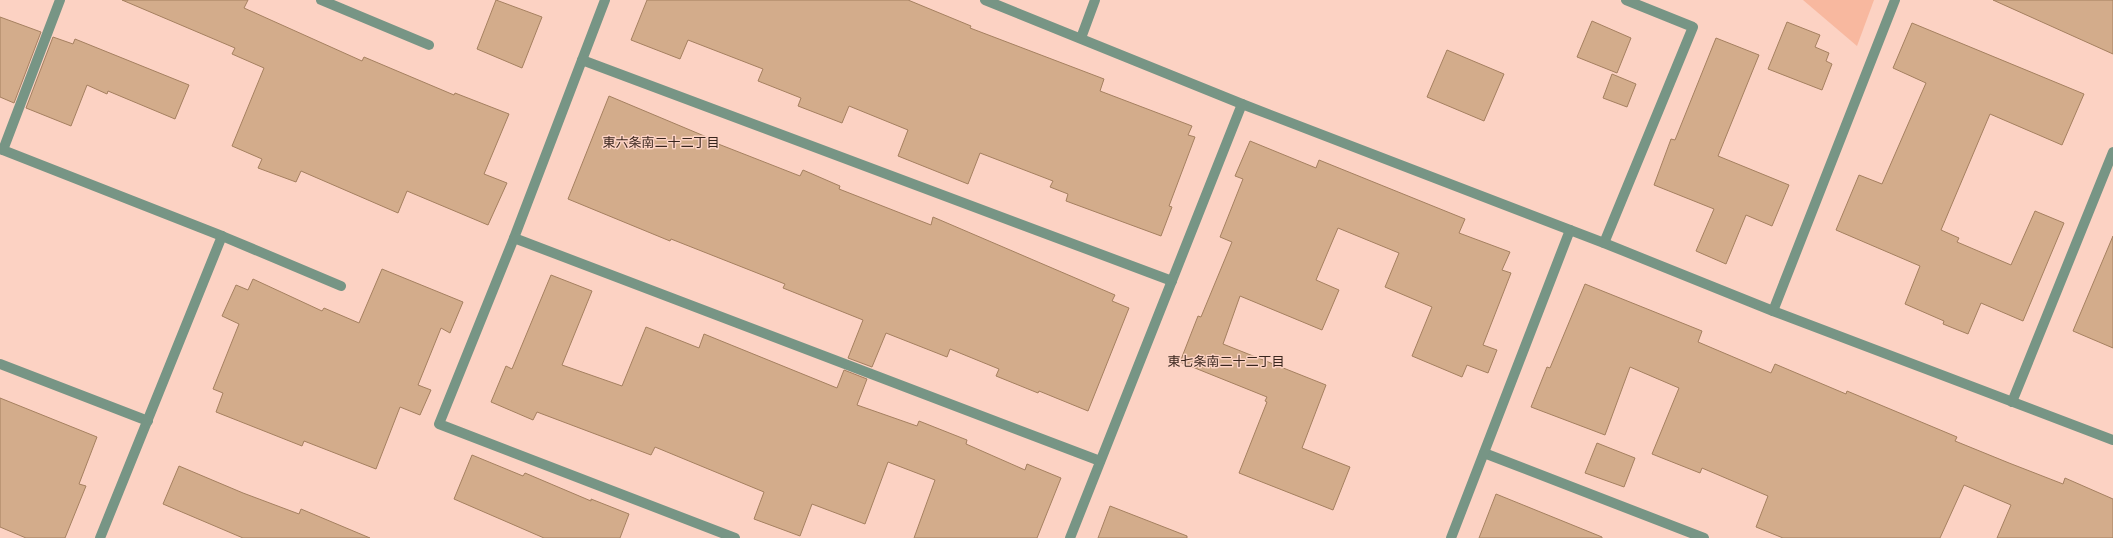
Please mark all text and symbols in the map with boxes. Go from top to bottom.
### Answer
district label: 東六条南二十二丁目 [602,134,720,151]
district label: 東七条南二十二丁目 [1167,353,1285,370]

